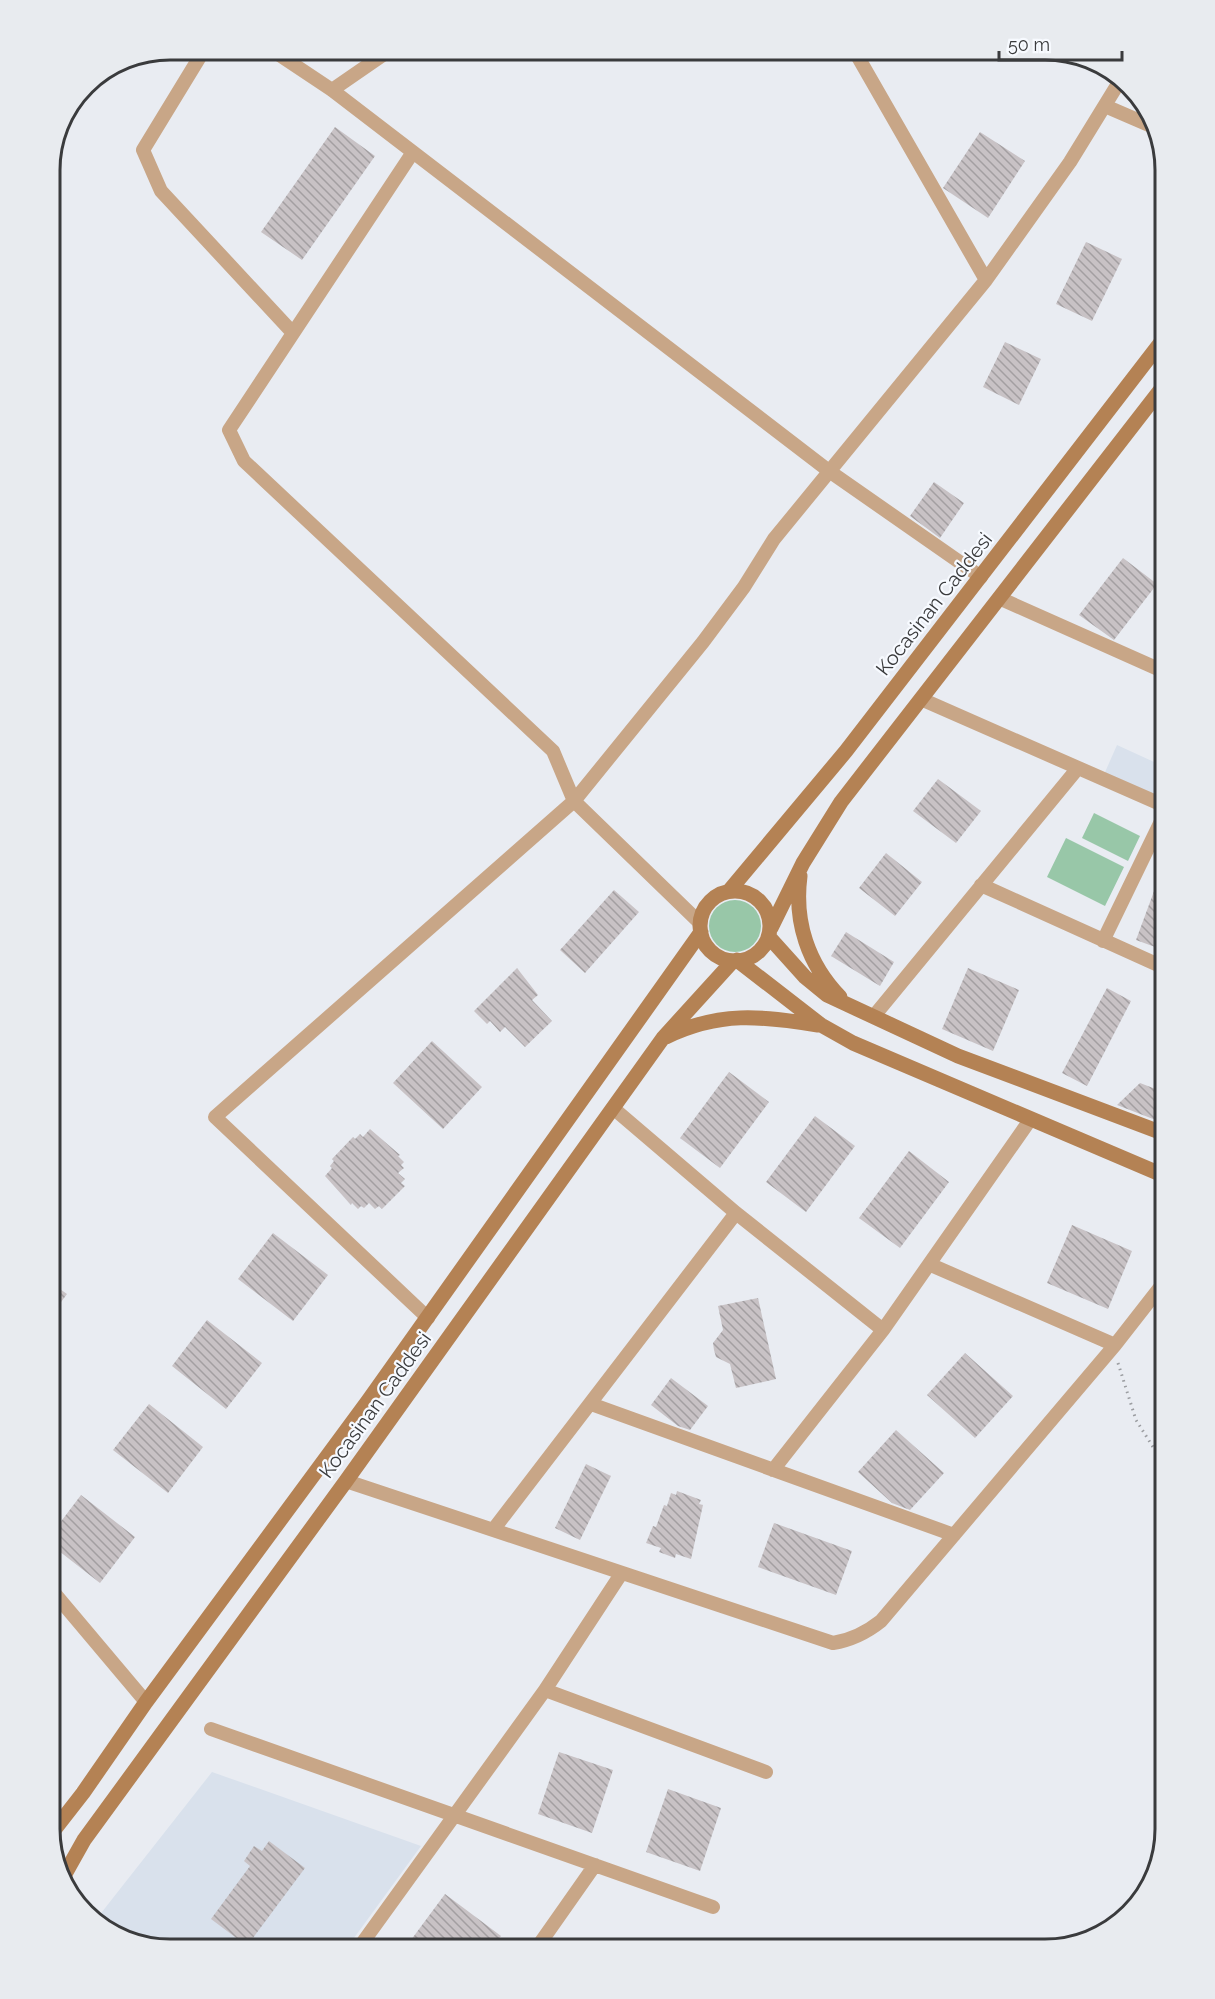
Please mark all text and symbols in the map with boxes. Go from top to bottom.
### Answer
scale bar [999,24,1122,62]
text: 50 m [1008,34,1050,55]
street label: Kocasinan Caddesi [871,528,997,680]
street label: Kocasinan Caddesi [314,1327,436,1483]

